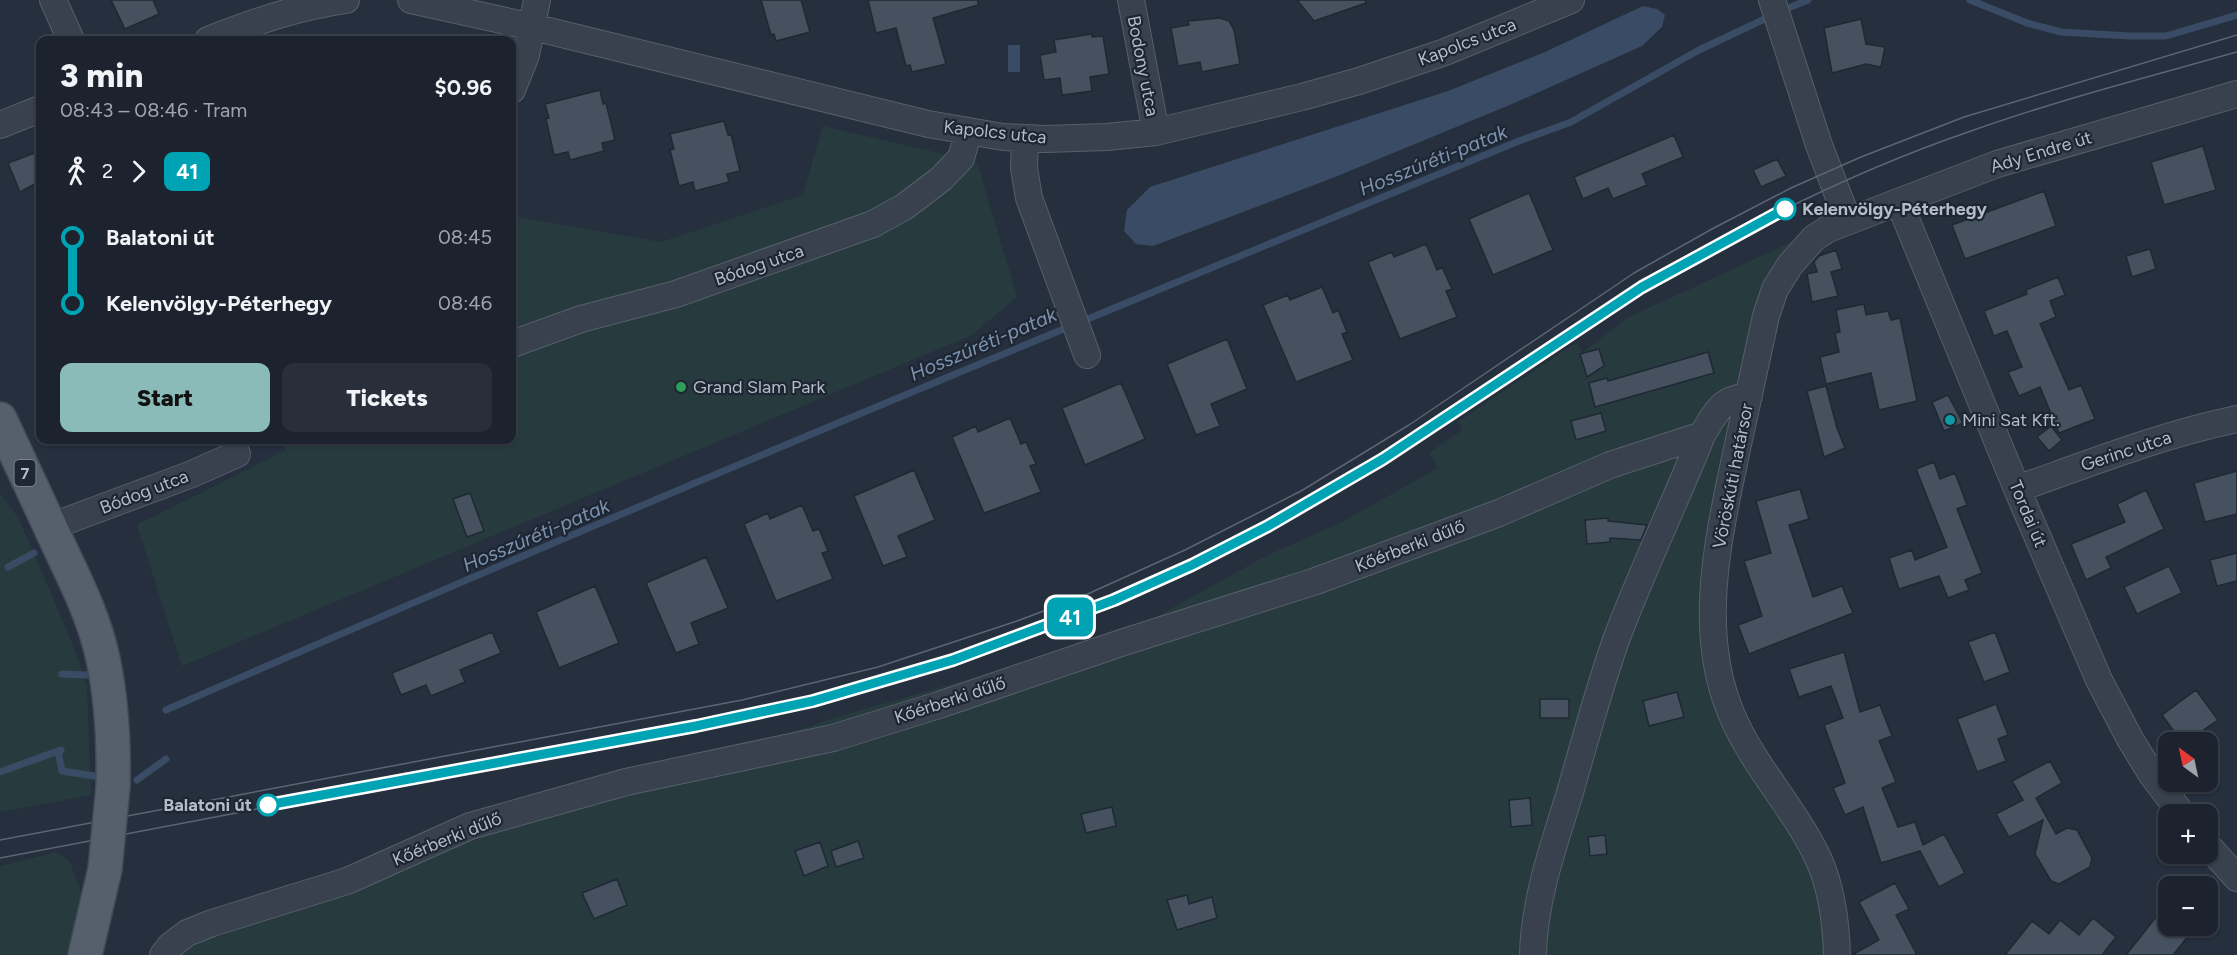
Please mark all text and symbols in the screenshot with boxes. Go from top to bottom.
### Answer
street label: Kapolcs utca [1415,13,1519,71]
street label: Bodony utca [1122,14,1164,118]
text: 3 min [60,56,143,95]
text: $0.96 [435,74,492,101]
text: 08:43 – 08:46 · Tram [60,98,247,122]
street label: Kapolcs utca [942,116,1048,148]
water label: Hosszúréti-patak [1355,119,1512,201]
street label: Ady Endre út [1988,126,2095,178]
icon: walk [60,155,93,188]
icon: forward [122,155,155,188]
text: 2 [102,159,113,183]
text: 41 [176,159,198,184]
marker: Kelenvölgy-Péterhegy [1774,198,1796,220]
place label: Kelenvölgy-Péterhegy [1802,198,1988,220]
text: Balatoni út [106,224,215,251]
text: 08:45 [438,225,492,249]
street label: Bódog utca [711,239,807,291]
text: Kelenvölgy-Péterhegy [106,290,332,317]
text: 08:46 [438,291,492,315]
water label: Hosszúréti-patak [906,302,1061,386]
button: Start [60,363,270,432]
button: Tickets [282,363,492,432]
place label: Grand Slam Park [693,376,825,398]
marker: Grand Slam Park [674,380,688,394]
street label: Vöröskúti határsor [1708,402,1758,550]
place label: Mini Sat Kft. [1962,409,2060,431]
marker: Mini Sat Kft. [1943,413,1957,427]
street label: Gerinc utca [2078,426,2174,476]
road number: 7 [15,460,36,486]
street label: Bódog utca [97,465,191,519]
street label: Tordai út [2004,477,2052,551]
water label: Hosszúréti-patak [459,493,614,577]
street label: Kőérberki dűlő [1352,515,1468,577]
line badge: 41 [1043,598,1097,636]
text: 41 [1059,605,1081,630]
street label: Kőérberki dűlő [891,672,1009,728]
north arrow [2158,732,2218,792]
map controls [2158,732,2218,936]
place label: Balatoni út [163,794,252,816]
marker: Balatoni út [257,794,279,816]
button: + [2158,804,2218,864]
street label: Kőérberki dűlő [389,807,505,871]
button: − [2158,876,2218,936]

